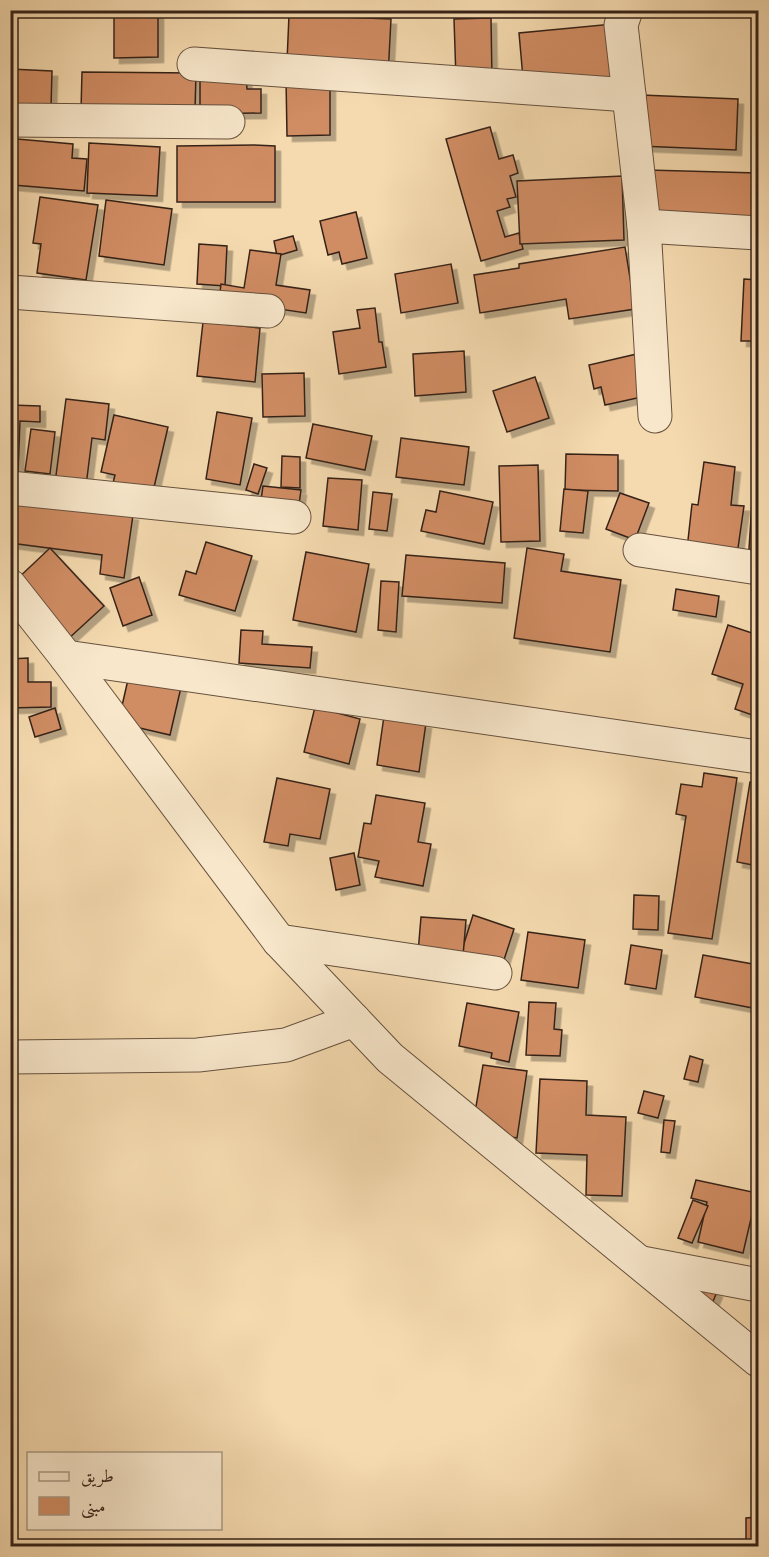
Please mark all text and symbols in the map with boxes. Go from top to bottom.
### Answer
legend [27,1452,222,1530]
text: طريق [81,1465,114,1488]
text: مبنى [81,1495,106,1519]

